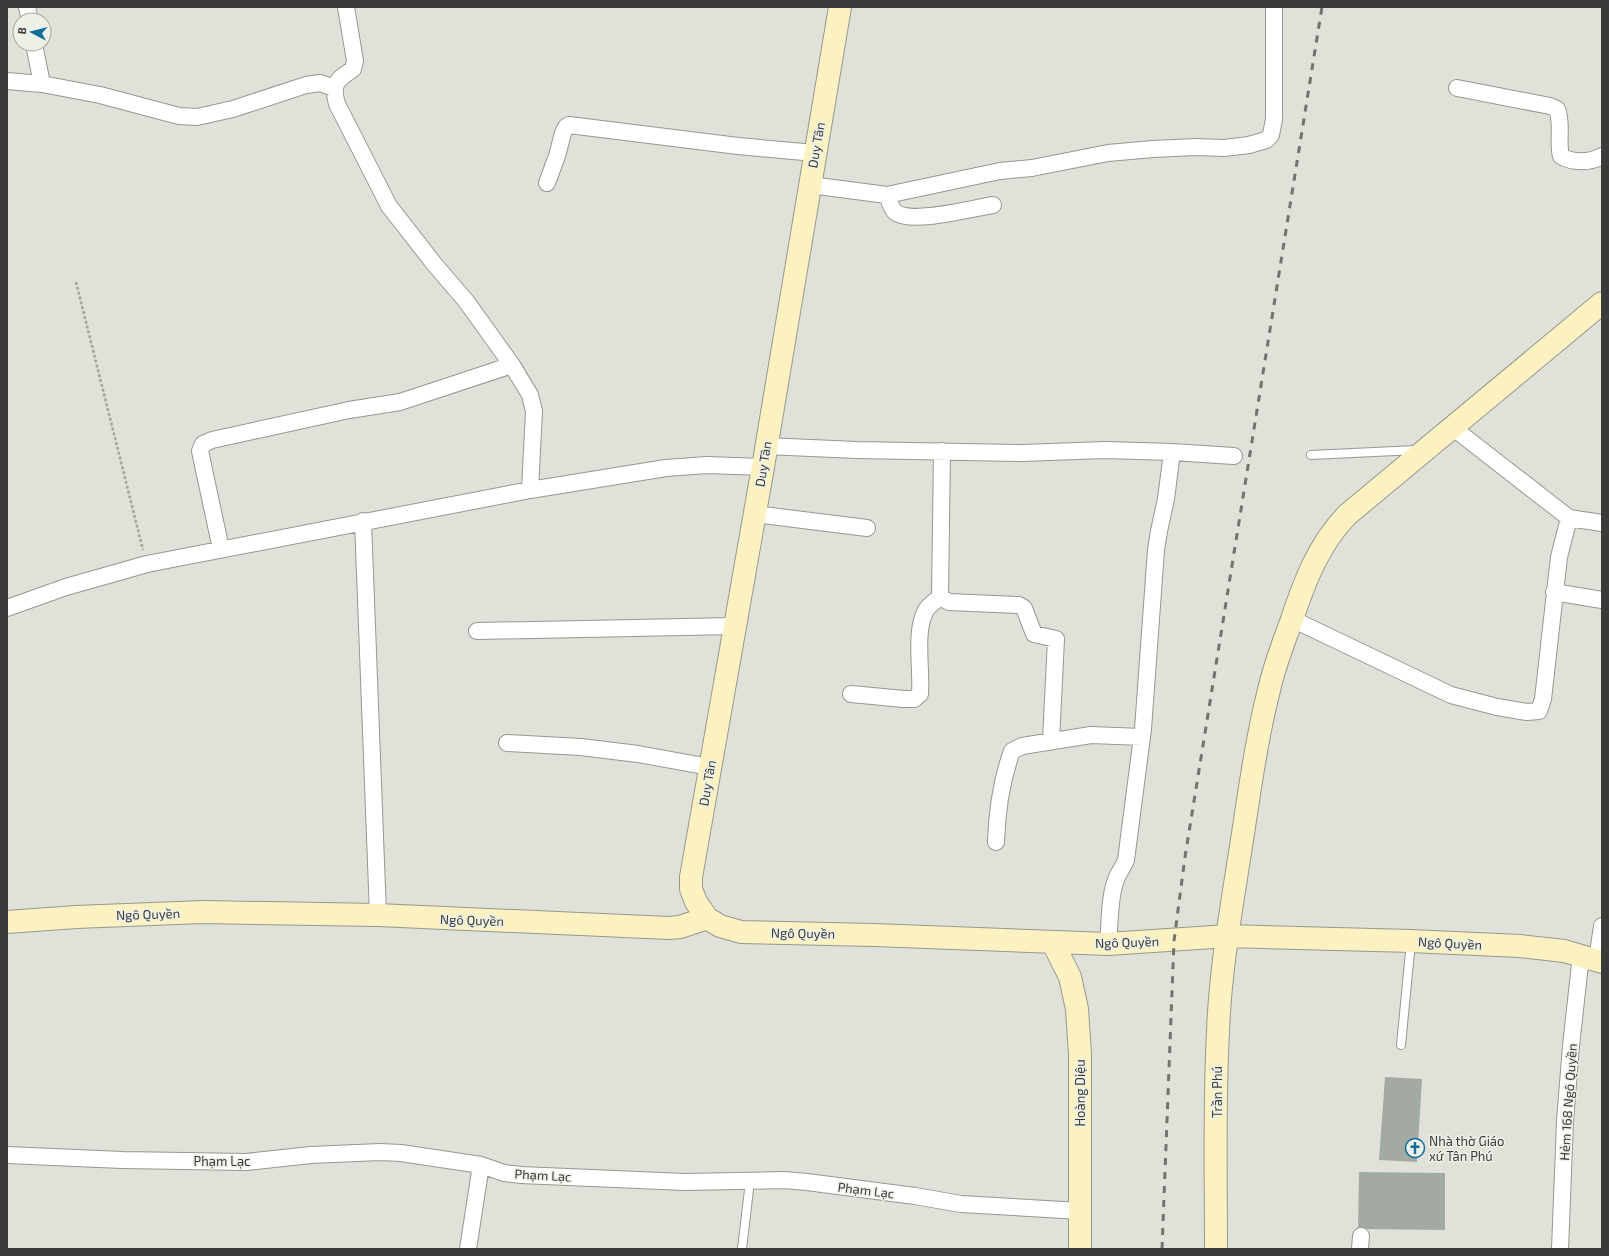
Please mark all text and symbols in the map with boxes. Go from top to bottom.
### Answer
north arrow [12,12,52,52]
text: B [15,26,28,35]
street label: Duy Tân [804,121,828,169]
street label: Duy Tân [751,440,775,488]
street label: Duy Tân [695,759,719,807]
street label: Ngô Quyền [116,905,180,923]
street label: Ngô Quyền [440,911,504,929]
street label: Ngô Quyền [771,924,835,942]
street label: Ngô Quyền [1095,933,1159,951]
street label: Ngô Quyền [1418,933,1482,953]
street label: Hẻm 168 Ngô Quyền [1556,1043,1580,1161]
street label: Hoàng Diệu [1072,1059,1088,1127]
street label: Trần Phú [1209,1066,1225,1118]
place label: Nhà thờ Giáo xứ Tân Phú [1429,1133,1504,1164]
church icon: Nhà thờ Giáo xứ Tân Phú [1404,1137,1426,1159]
street label: Phạm Lạc [194,1153,250,1169]
street label: Phạm Lạc [514,1166,572,1184]
street label: Phạm Lạc [837,1179,895,1201]

